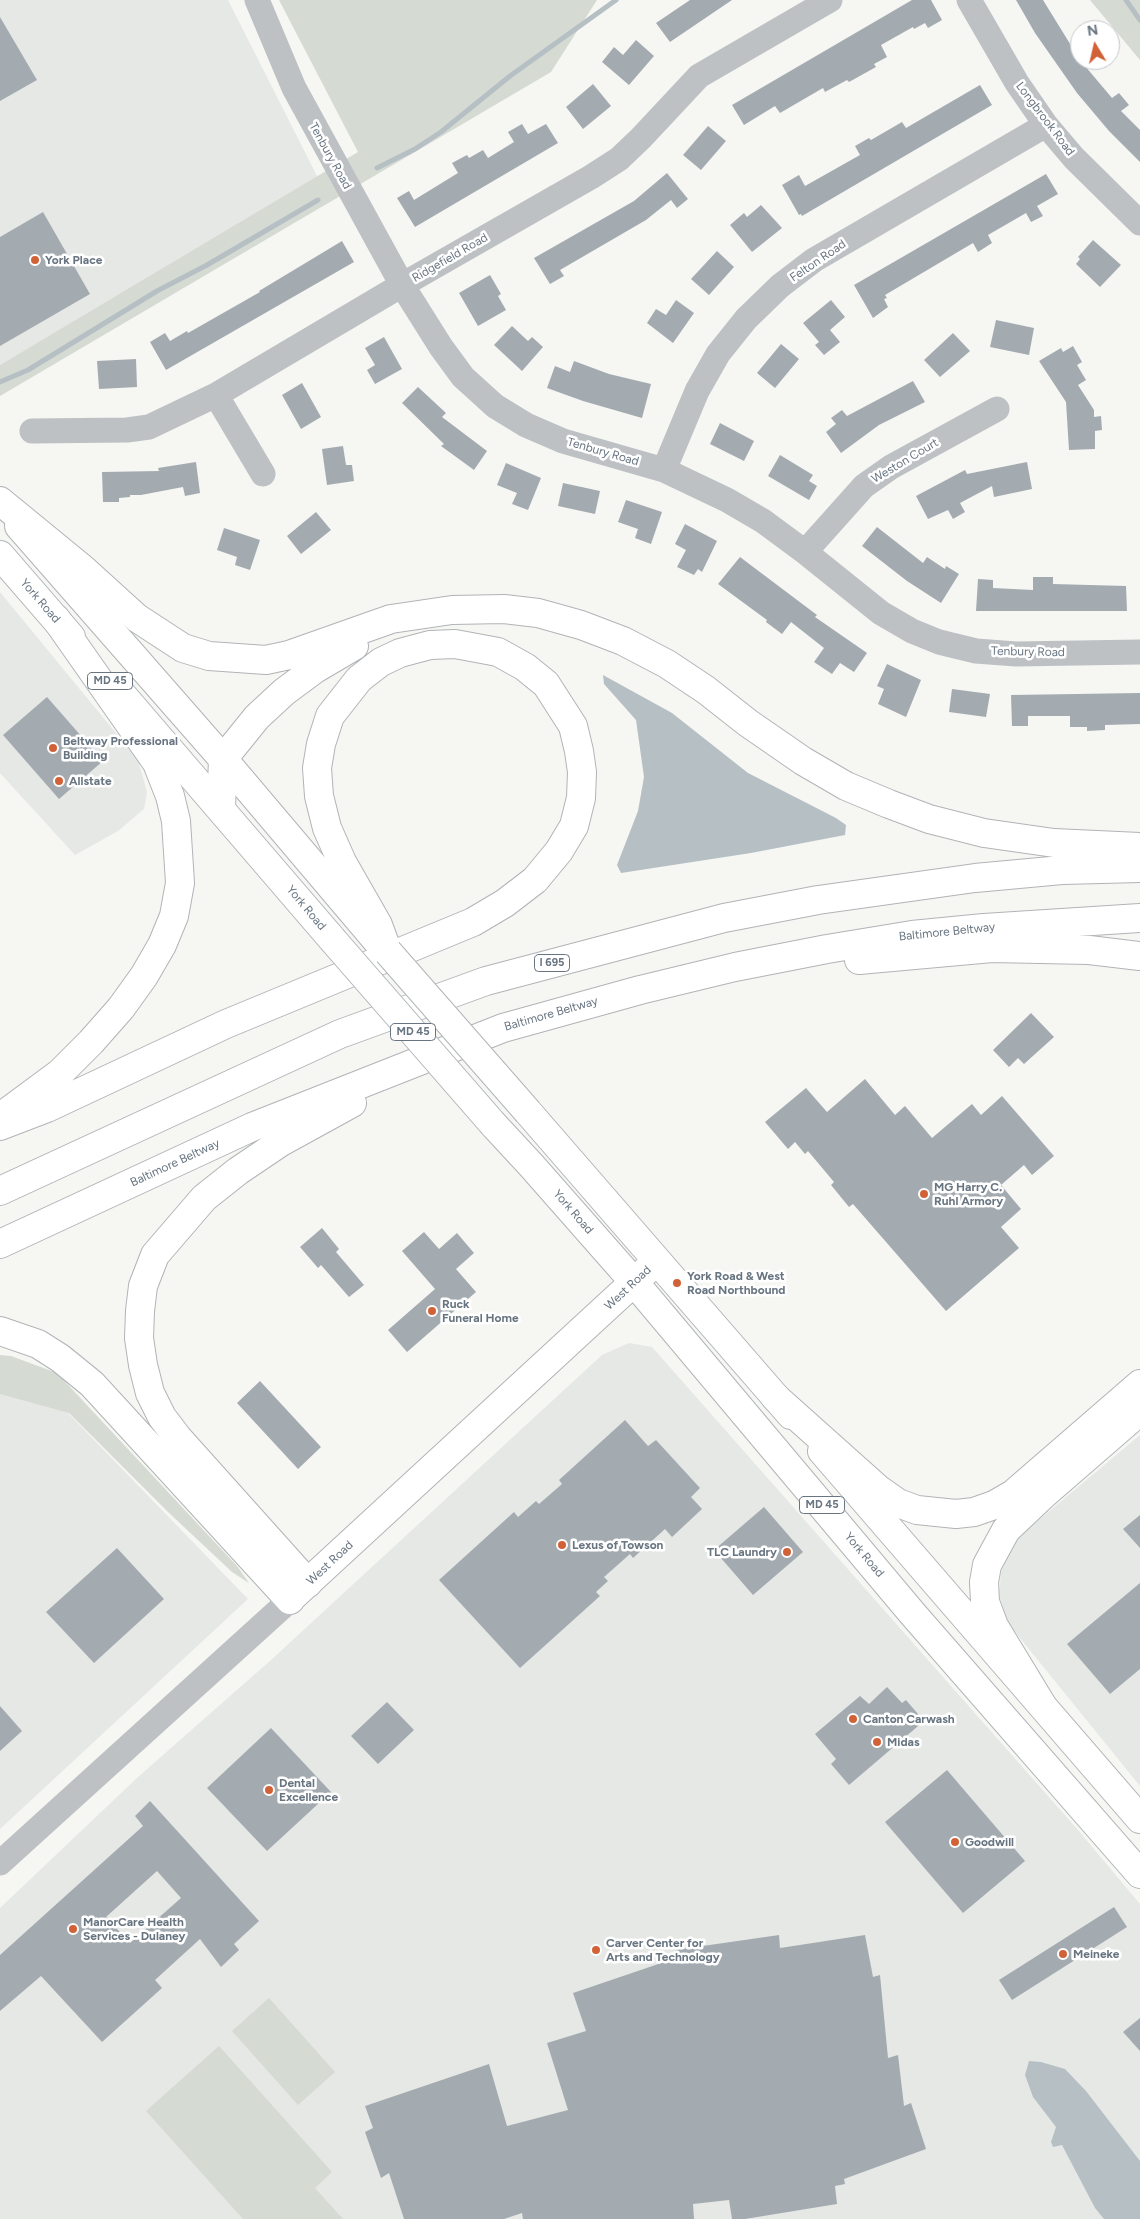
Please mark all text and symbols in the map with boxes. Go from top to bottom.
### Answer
north arrow [1070,20,1120,70]
text: N [1086,21,1099,40]
street label: Longbrook Road [1013,79,1077,159]
street label: Tenbury Road [306,120,354,192]
street label: Ridgefield Road [410,231,490,285]
street label: Felton Road [787,237,849,285]
place label: York Place [45,253,102,267]
marker: York Place [29,254,41,266]
street label: Tenbury Road [566,435,640,469]
street label: Weston Court [869,435,941,487]
street label: York Road [17,576,63,626]
street label: Tenbury Road [991,644,1065,660]
road number: MD 45 [88,672,132,689]
place label: Beltway Professional Building [63,734,178,762]
marker: Beltway Professional Building [47,742,59,754]
place label: Allstate [69,774,112,788]
marker: Allstate [53,775,65,787]
street label: York Road [283,883,329,933]
street label: Baltimore Beltway [898,920,996,944]
road number: I 695 [534,954,570,971]
street label: Baltimore Beltway [502,994,600,1034]
road number: MD 45 [390,1024,436,1040]
street label: Baltimore Beltway [128,1136,222,1190]
place label: MG Harry C. Ruhl Armory [934,1180,1003,1208]
street label: York Road [550,1187,596,1237]
marker: MG Harry C. Ruhl Armory [918,1188,930,1200]
street label: West Road [602,1263,654,1313]
place label: York Road & West Road Northbound [687,1269,785,1297]
marker: York Road & West Road Northbound [671,1277,683,1289]
place label: Ruck Funeral Home [442,1297,519,1325]
marker: Ruck Funeral Home [426,1305,438,1317]
road number: MD 45 [800,1496,844,1514]
street label: York Road [841,1530,887,1580]
street label: West Road [304,1538,356,1588]
place label: Lexus of Towson [572,1538,663,1552]
marker: Lexus of Towson [556,1539,568,1551]
place label: TLC Laundry [707,1545,777,1559]
marker: TLC Laundry [781,1546,793,1558]
place label: Canton Carwash [863,1712,955,1726]
marker: Canton Carwash [847,1713,859,1725]
place label: Midas [887,1735,920,1749]
marker: Midas [871,1736,883,1748]
place label: Dental Excellence [279,1776,338,1804]
marker: Dental Excellence [263,1784,275,1796]
place label: Goodwill [965,1835,1014,1849]
marker: Goodwill [949,1836,961,1848]
place label: ManorCare Health Services - Dulaney [83,1915,185,1943]
marker: ManorCare Health Services - Dulaney [67,1923,79,1935]
place label: Carver Center for Arts and Technology [606,1936,720,1964]
marker: Carver Center for Arts and Technology [590,1944,602,1956]
place label: Meineke [1073,1947,1119,1961]
marker: Meineke [1057,1948,1069,1960]

